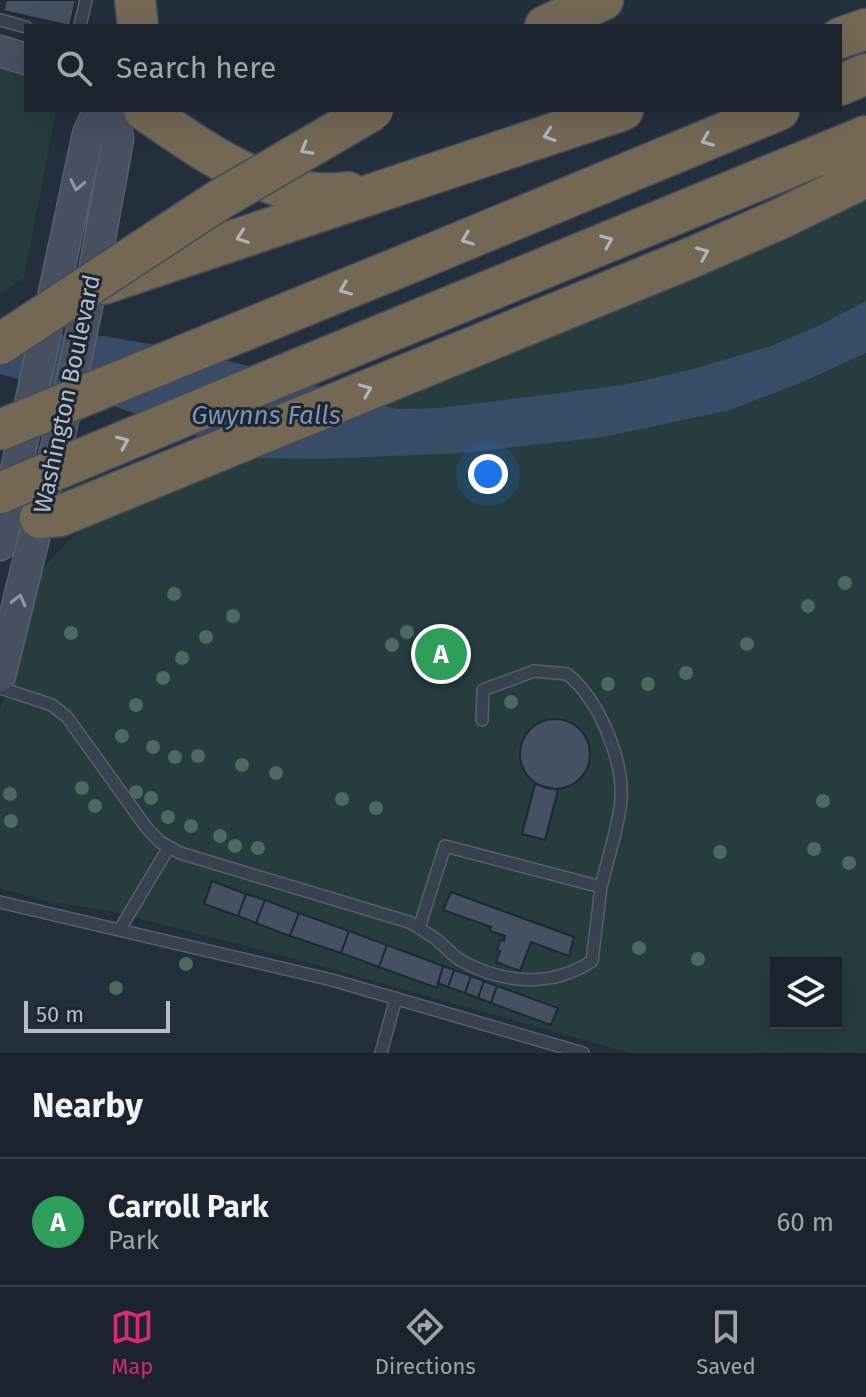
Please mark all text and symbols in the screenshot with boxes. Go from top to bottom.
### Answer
search box [24,24,842,112]
icon: search [52,46,96,90]
text: Search here [116,50,276,86]
one-way arrow [542,125,556,141]
one-way arrow [701,130,715,146]
one-way arrow [300,139,315,155]
one-way arrow [69,177,86,191]
one-way arrow [236,228,250,244]
one-way arrow [461,230,475,246]
one-way arrow [599,234,613,251]
one-way arrow [695,246,709,262]
street label: Washington Boulevard [28,272,106,516]
one-way arrow [339,280,353,296]
one-way arrow [358,383,372,400]
water label: Gwynns Falls [191,400,341,431]
one-way arrow [115,435,129,451]
your location [468,454,508,494]
one-way arrow [10,594,27,608]
pin: A [415,624,467,684]
map controls [770,957,842,1029]
button: layers [770,957,842,1029]
scale bar [24,997,170,1033]
text: 50 m [36,1001,84,1028]
text: Nearby [32,1085,143,1126]
text: Carroll Park [108,1189,268,1225]
text: A [50,1207,66,1238]
text: 60 m [776,1207,834,1238]
text: Park [108,1225,159,1256]
tab: Map [110,1305,154,1380]
tab: Directions [375,1305,476,1380]
tab: Saved [696,1305,756,1380]

